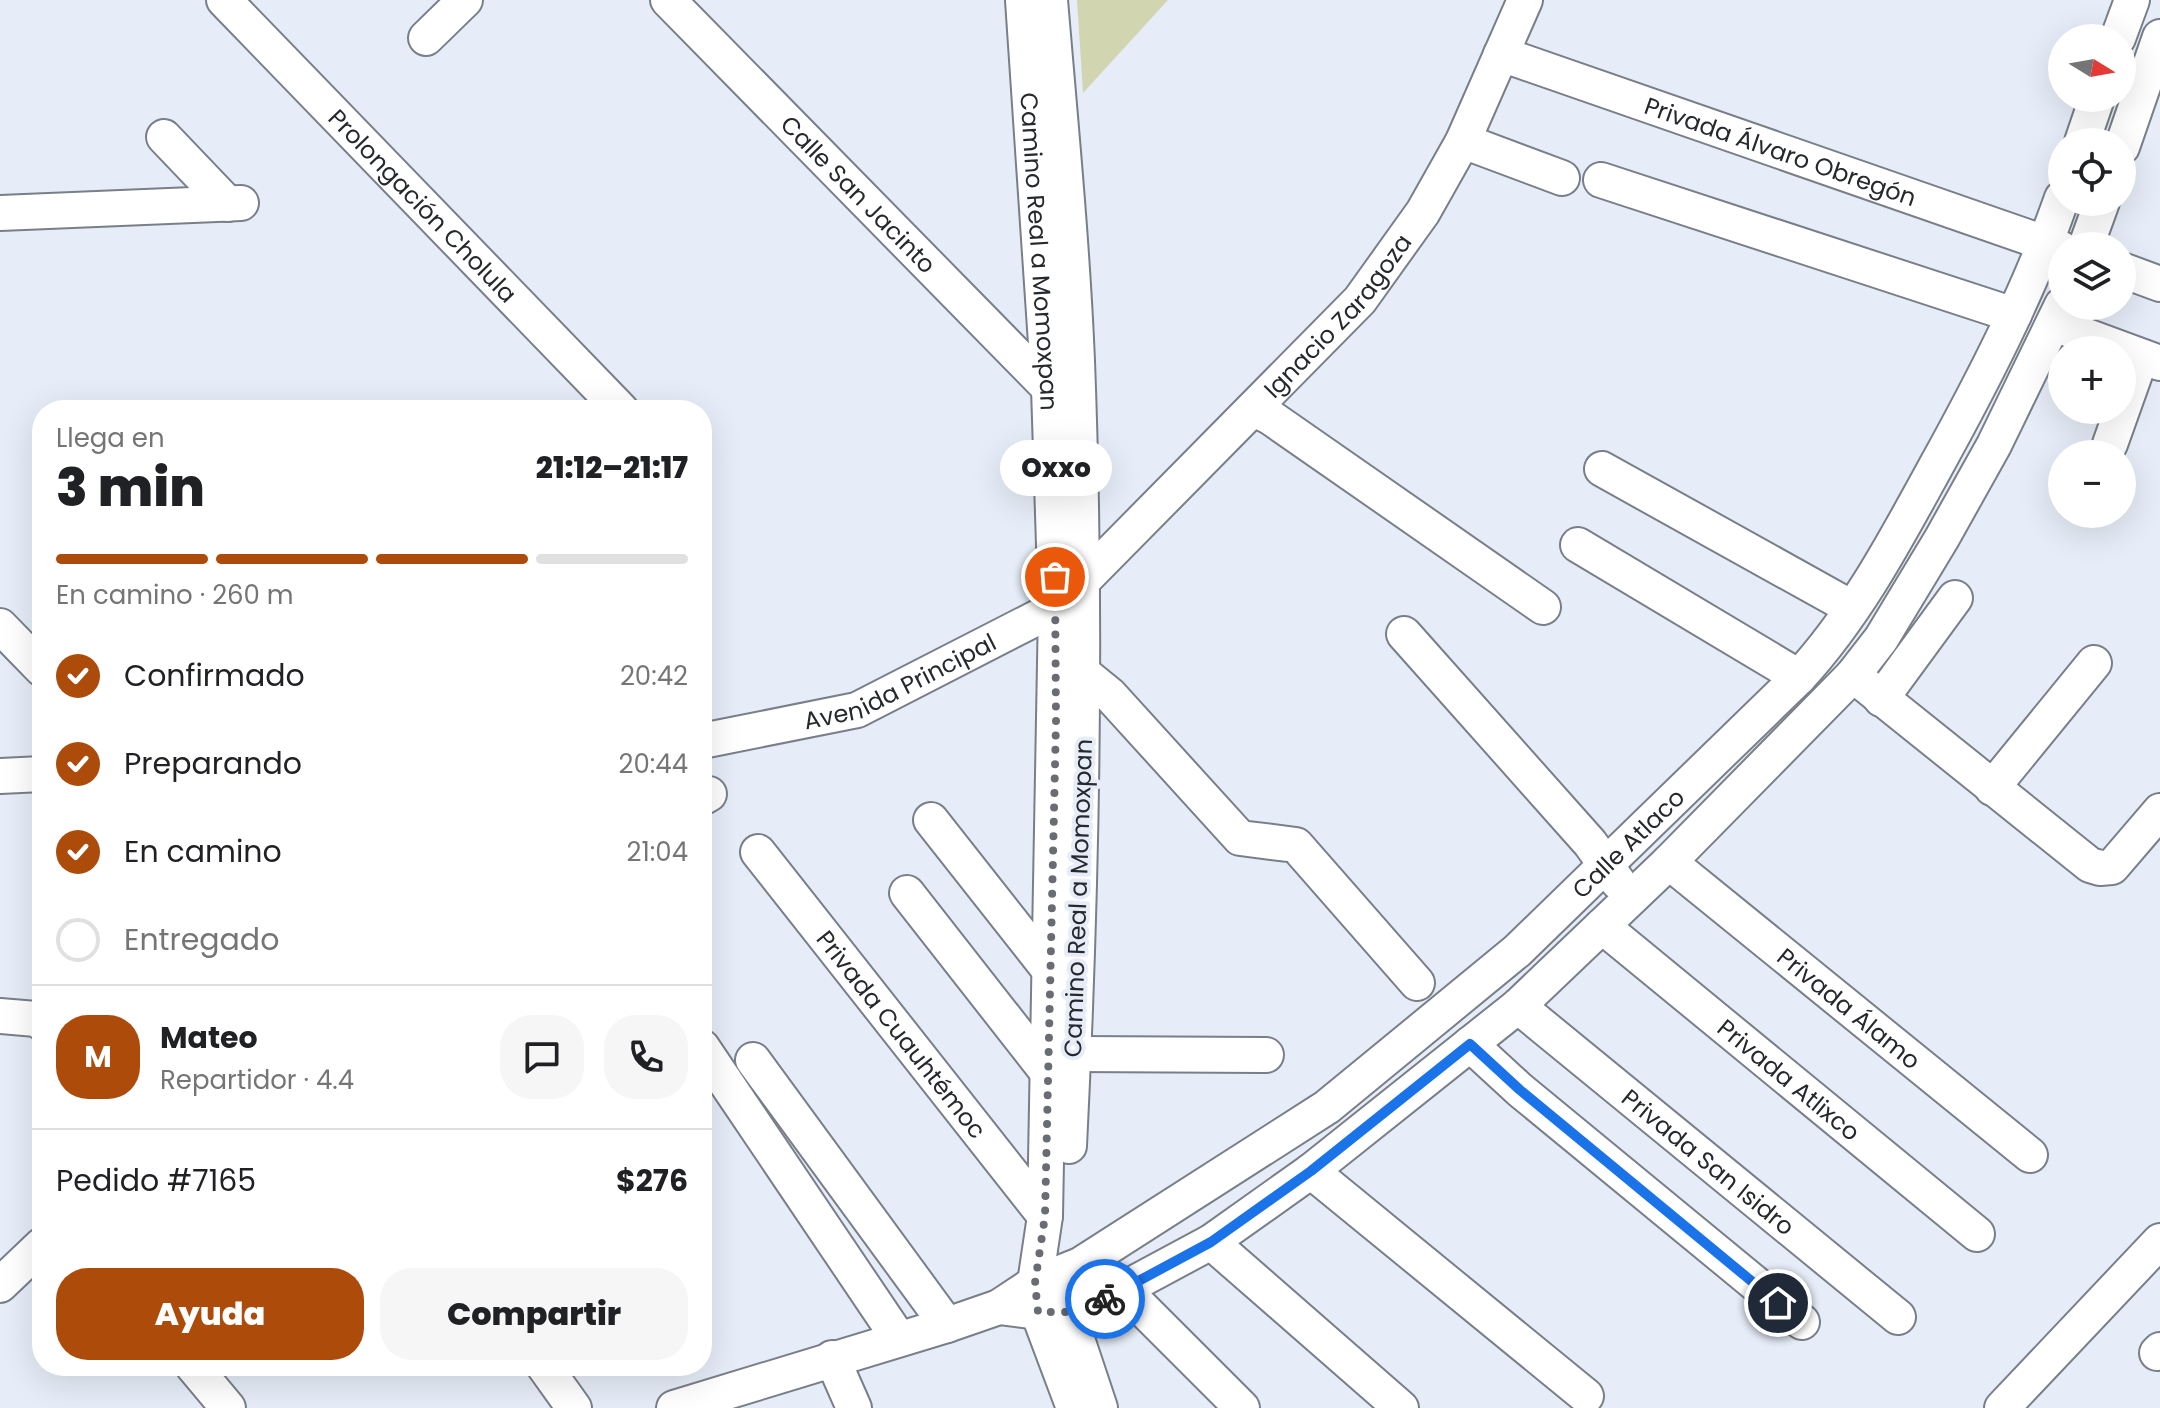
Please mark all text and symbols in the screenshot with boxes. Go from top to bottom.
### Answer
north arrow [2048,24,2136,112]
map controls [2048,24,2136,528]
street label: Privada Álvaro Obregón [1640,89,1921,214]
street label: Camino Real a Momoxpan [1013,91,1066,411]
street label: Prolongación Cholula [321,101,524,310]
street label: Calle San Jacinto [774,108,944,280]
button: locate [2048,128,2136,216]
street label: Ignacio Zaragoza [1256,227,1419,405]
button: layers [2048,232,2136,320]
button: + [2048,336,2136,424]
text: Llega en [56,420,165,456]
button: − [2048,440,2136,528]
callout: Oxxo [999,441,1111,497]
text: 21:12–21:17 [536,446,688,489]
text: Oxxo [1021,450,1091,486]
text: 3 min [56,451,205,524]
pin [1021,543,1089,611]
icon: bag [1033,555,1077,599]
text: En camino · 260 m [56,577,294,613]
street label: Avenida Principal [801,625,1001,737]
icon: check [56,654,100,698]
text: Confirmado [124,654,305,697]
text: 20:42 [620,658,688,694]
street label: Camino Real a Momoxpan [1056,738,1100,1058]
icon: check [56,742,100,786]
text: Preparando [124,742,302,785]
text: 20:44 [618,746,688,782]
street label: Calle Atlaco [1565,781,1692,905]
icon: check [56,830,100,874]
text: En camino [124,830,282,873]
text: 21:04 [627,834,688,870]
text: Entregado [124,918,279,961]
street label: Privada Cuauhtémoc [809,923,994,1145]
street label: Privada Álamo [1770,940,1928,1076]
street label: Privada Atlixco [1711,1011,1867,1148]
button: chat [500,1015,584,1099]
button: phone [604,1015,688,1099]
text: Mateo [160,1016,258,1059]
text: M [84,1035,112,1078]
text: Repartidor · 4.4 [160,1062,354,1098]
street label: Privada San Isidro [1615,1081,1802,1242]
text: Pedido #7165 [56,1159,256,1202]
text: $276 [616,1159,688,1202]
courier [1065,1259,1145,1339]
button: Ayuda [56,1268,364,1360]
button: Compartir [380,1268,688,1360]
pin [1744,1269,1812,1337]
icon: bike [1083,1277,1127,1321]
icon: home [1756,1281,1800,1325]

